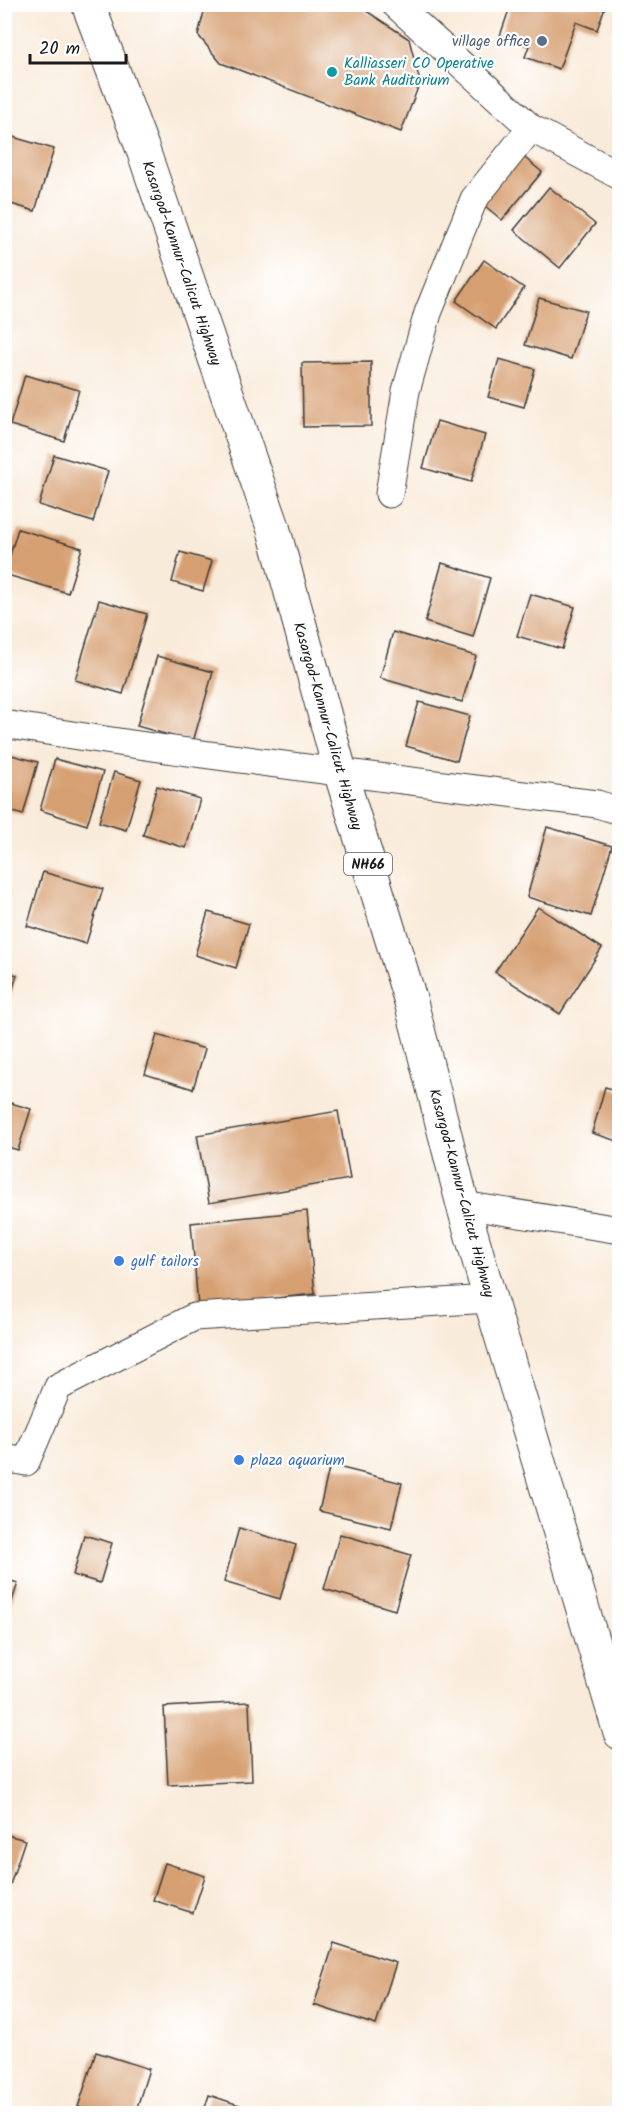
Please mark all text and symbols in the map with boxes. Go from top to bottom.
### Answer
scale bar [30,27,126,65]
place label: village office [452,30,530,54]
marker: village office [535,34,549,48]
text: 20 m [39,35,80,64]
place label: Kalliasseri CO Operative Bank Auditorium [344,52,494,93]
marker: Kalliasseri CO Operative Bank Auditorium [325,65,339,79]
street label: Kasargod-Kannur-Calicut Highway [135,158,228,370]
street label: Kasargod-Kannur-Calicut Highway [286,619,369,834]
road number: NH66 [344,853,392,875]
street label: Kasargod-Kannur-Calicut Highway [422,1086,501,1301]
place label: gulf tailors [130,1250,200,1274]
marker: gulf tailors [112,1254,126,1268]
place label: plaza aquarium [250,1449,345,1473]
marker: plaza aquarium [232,1453,246,1467]

